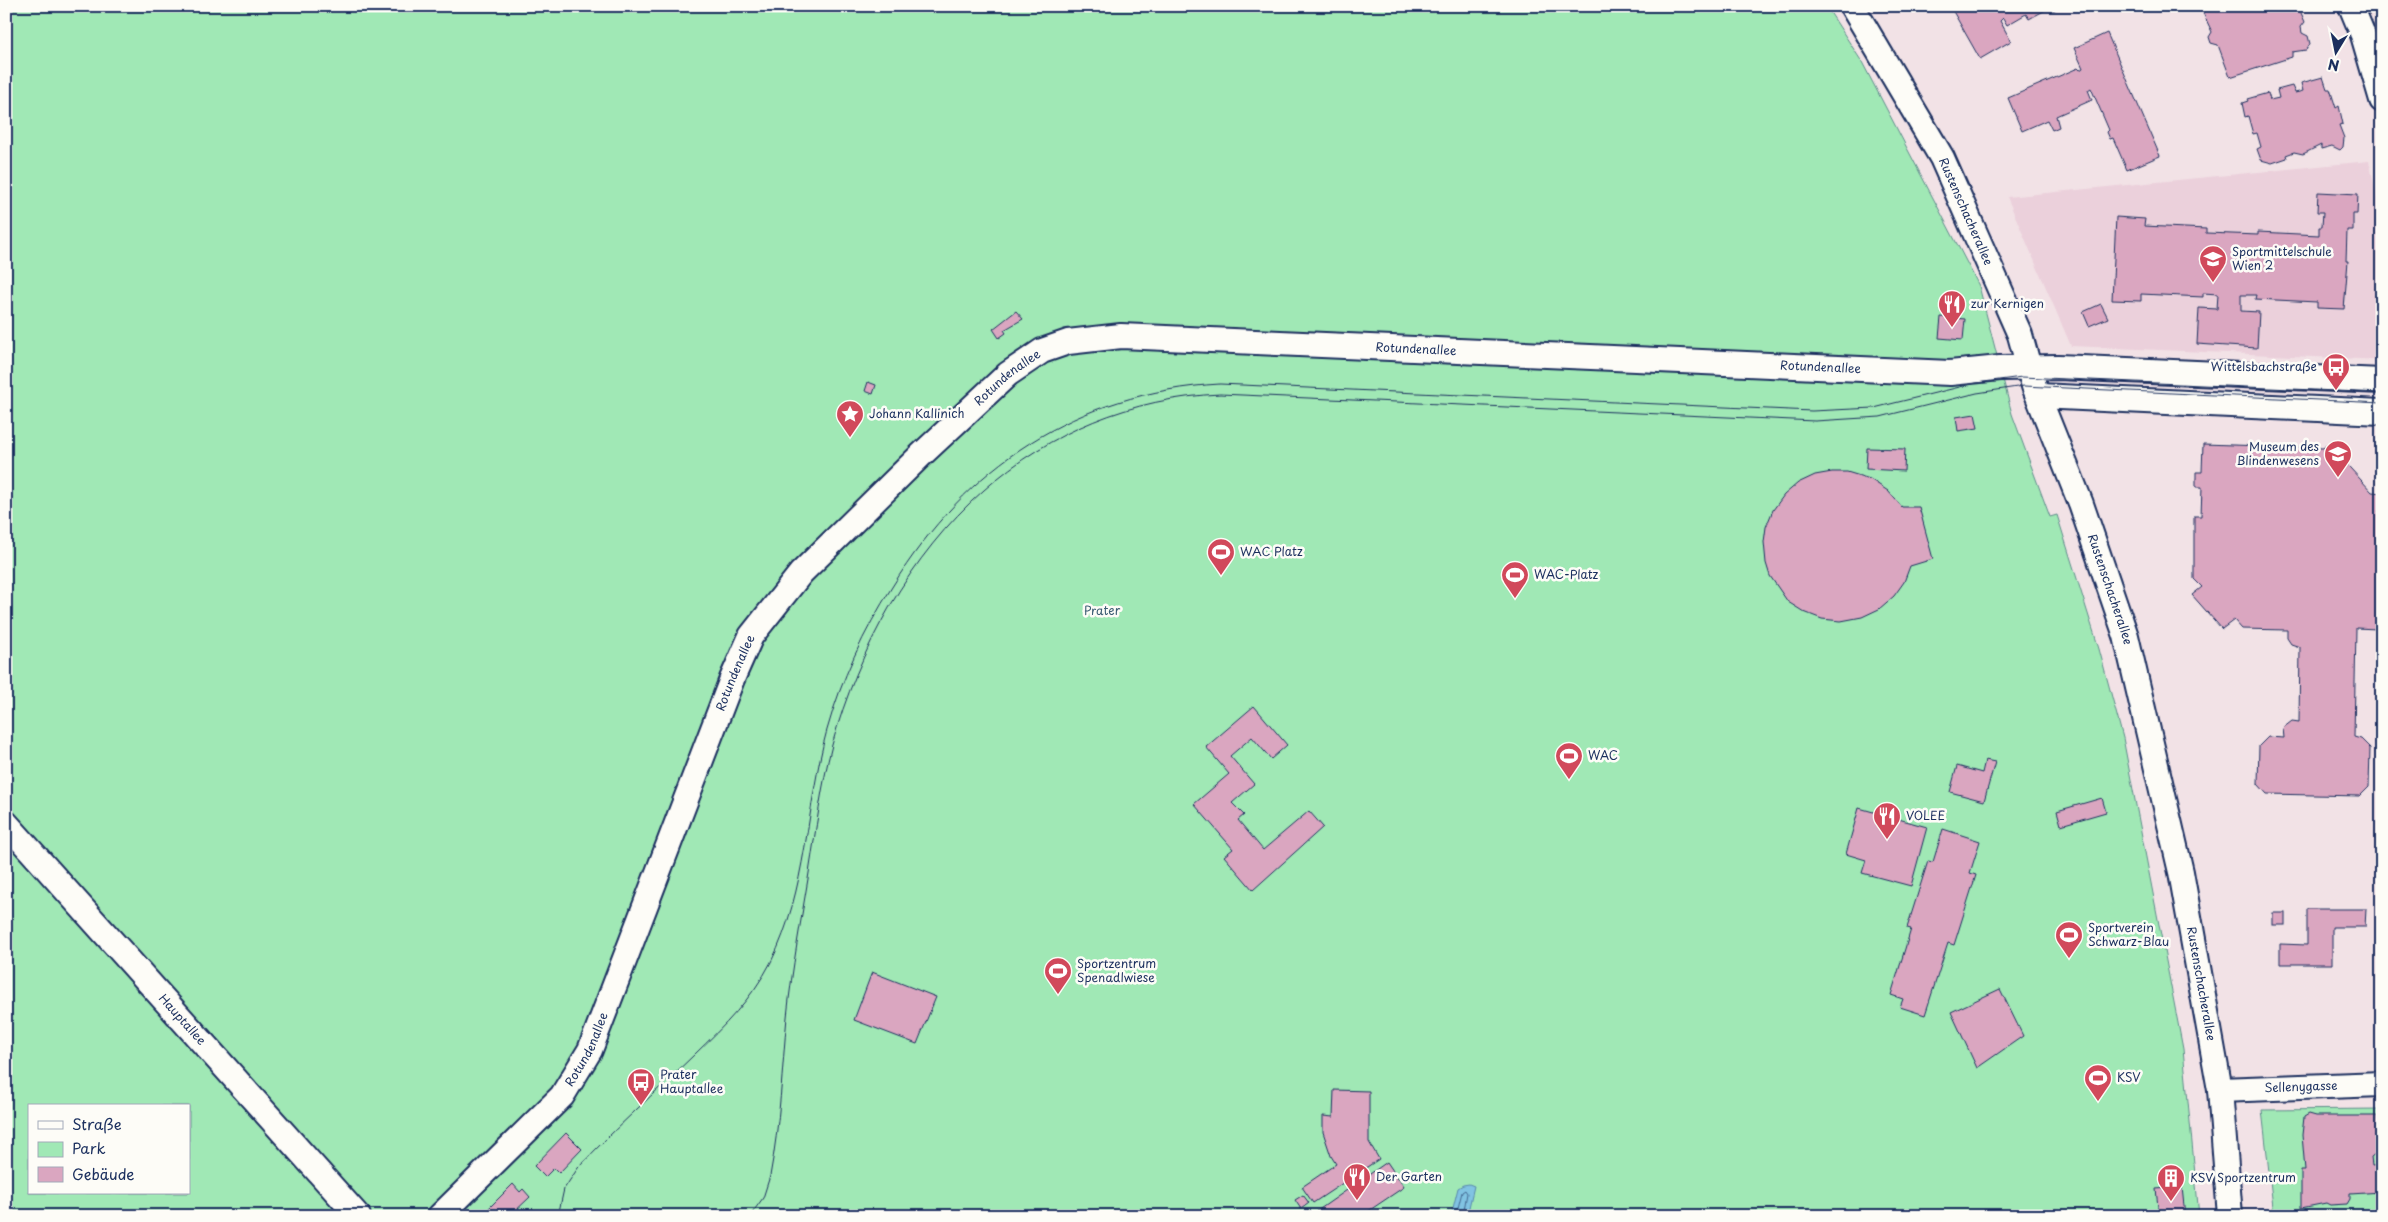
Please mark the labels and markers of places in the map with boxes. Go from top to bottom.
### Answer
place label: Sportmittelschule Wien 2 [2232,242,2332,274]
school or university icon: Sportmittelschule Wien 2 [2198,244,2228,283]
restaurant icon: zur Kernigen [1937,289,1967,328]
place label: zur Kernigen [1971,294,2044,312]
bus stop icon: Wittelsbachstraße [2321,352,2351,391]
place label: Wittelsbachstraße [2211,357,2317,375]
place icon: Johann Kallinich [835,399,865,438]
place label: Johann Kallinich [869,404,964,422]
place label: Museum des Blindenwesens [2237,437,2320,469]
school or university icon: Museum des Blindenwesens [2323,439,2353,478]
sports icon: WAC Platz [1206,537,1236,576]
place label: WAC Platz [1240,542,1303,560]
sports icon: WAC-Platz [1500,560,1530,599]
place label: WAC-Platz [1534,565,1599,583]
sports icon: WAC [1554,741,1584,780]
place label: WAC [1588,746,1618,764]
restaurant icon: VOLEE [1872,801,1902,840]
place label: VOLEE [1906,806,1946,824]
place label: Sportverein Schwarz-Blau [2088,918,2169,950]
sports icon: Sportverein Schwarz-Blau [2054,920,2084,959]
place label: Sportzentrum Spenadlwiese [1077,954,1156,986]
sports icon: Sportzentrum Spenadlwiese [1043,956,1073,995]
sports icon: KSV [2083,1063,2113,1102]
place label: Prater Hauptallee [660,1065,724,1097]
bus stop icon: Prater Hauptallee [626,1067,656,1106]
place label: KSV [2117,1068,2141,1086]
restaurant icon: Der Garten [1342,1162,1372,1201]
building icon: KSV Sportzentrum [2156,1163,2186,1202]
place label: Der Garten [1376,1167,1442,1185]
place label: KSV Sportzentrum [2190,1168,2296,1186]

